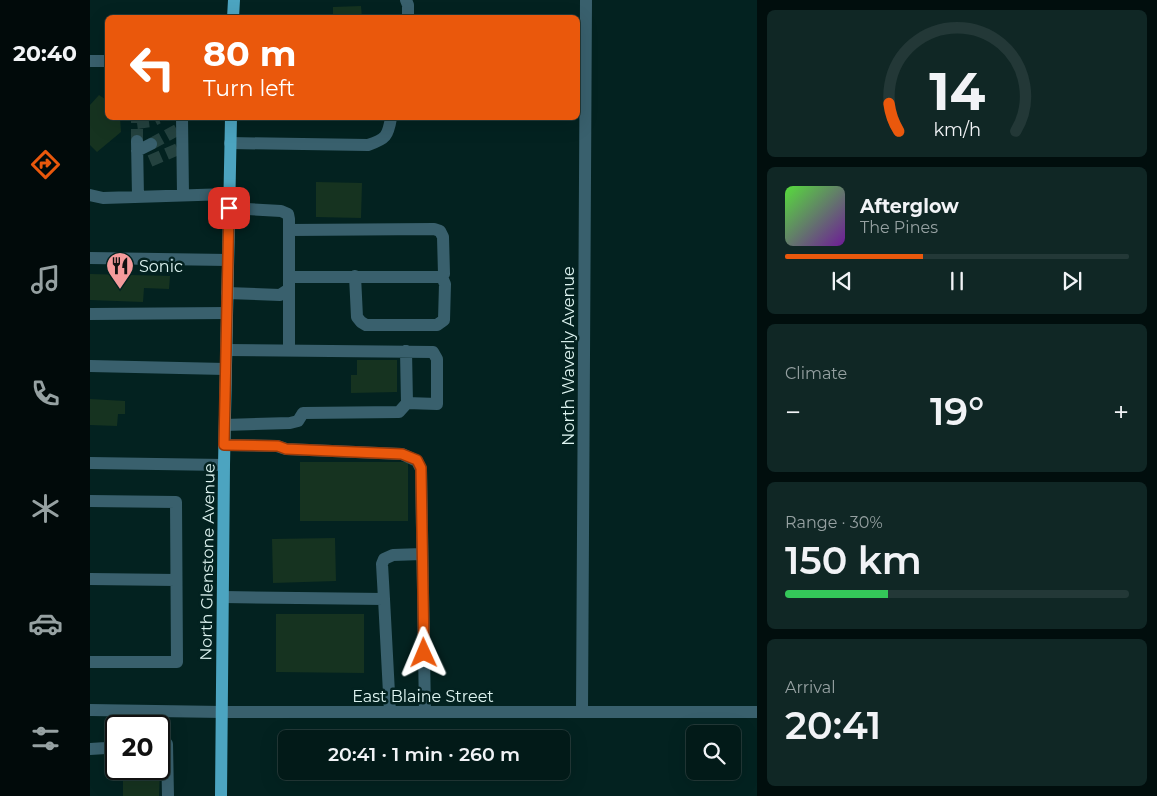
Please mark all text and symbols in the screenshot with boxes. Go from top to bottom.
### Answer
text: 80 m [203,32,297,75]
icon: left [120,35,185,100]
text: 20:40 [13,40,77,67]
text: 14 [929,60,985,123]
text: Turn left [203,75,295,102]
text: km/h [933,119,981,140]
icon: directions [28,147,63,182]
pin [208,187,250,229]
icon: arrive [215,194,243,222]
text: Afterglow [860,195,959,218]
text: The Pines [860,218,938,237]
restaurant icon: Sonic [105,251,135,290]
place label: Sonic [139,257,183,276]
icon: music [28,262,63,297]
street label: North Waverly Avenue [559,266,578,446]
icon: previous [828,267,856,295]
icon: pause [943,267,971,295]
icon: next [1058,267,1086,295]
text: Climate [785,364,847,383]
icon: phone [28,376,63,411]
text: 19° [930,388,984,435]
text: − [785,395,801,429]
text: + [1113,395,1129,429]
street label: North Glenstone Avenue [196,463,219,661]
icon: climate [28,491,63,526]
text: Range · 30% [785,513,883,532]
text: 150 km [785,537,922,584]
icon: car [28,606,63,641]
position arrow [397,626,449,678]
text: Arrival [785,678,835,697]
street label: East Blaine Street [352,687,494,706]
text: 20:41 [785,702,881,749]
speed limit sign: 20 [105,715,170,780]
icon: filters [28,721,63,756]
map controls [686,725,741,780]
button: search [686,725,741,780]
text: 20:41 · 1 min · 260 m [328,743,520,766]

